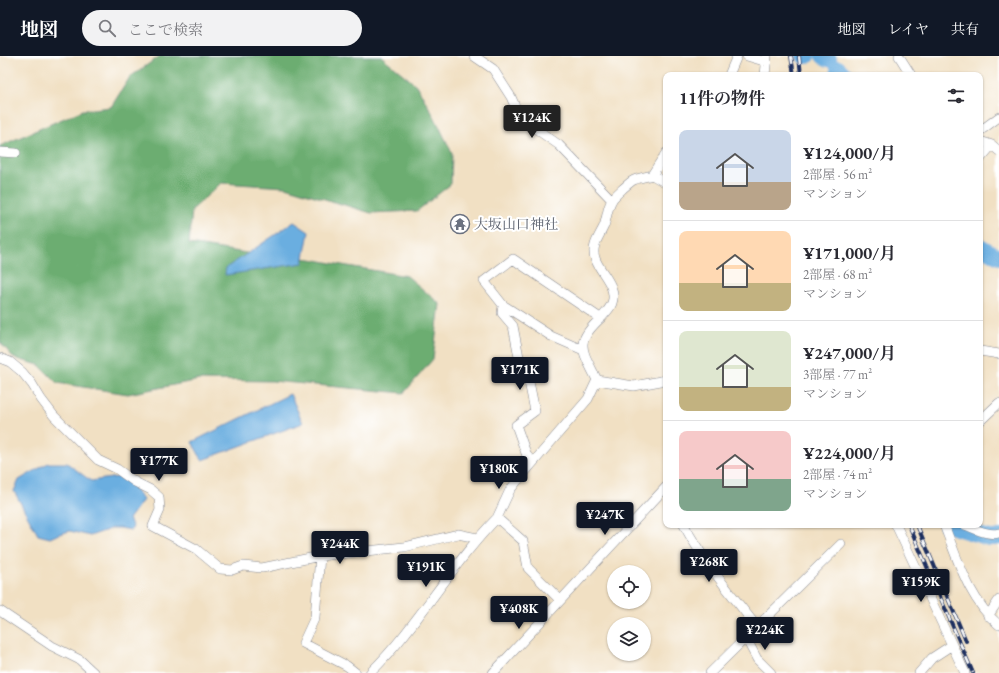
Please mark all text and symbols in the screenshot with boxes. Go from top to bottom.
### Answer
search box [82,10,362,46]
text: 地図 [20,17,58,42]
icon: search [96,17,118,39]
text: ここで検索 [128,20,203,39]
text: 地図 [838,20,866,38]
text: レイヤ [888,20,929,38]
text: 共有 [951,20,979,38]
icon: filters [945,85,967,107]
text: 11件の物件 [679,87,765,109]
pin: ¥124K [504,105,560,139]
text: ¥124K [512,109,552,126]
text: ¥124,000/月 [803,142,896,164]
icon: home [711,146,759,194]
text: 2部屋 · 56 m² [803,166,872,183]
text: マンション [803,185,867,202]
temple icon: 大坂山口神社 [449,213,471,235]
place label: 大坂山口神社 [474,215,558,233]
text: ¥171,000/月 [803,242,896,264]
icon: home [711,247,759,295]
text: 2部屋 · 68 m² [803,266,872,283]
text: マンション [803,285,867,302]
text: ¥247,000/月 [803,342,896,364]
icon: home [711,347,759,395]
pin: ¥171K [492,357,548,391]
text: ¥171K [500,361,540,378]
text: 3部屋 · 77 m² [803,366,872,383]
text: マンション [803,385,867,402]
text: ¥224,000/月 [803,442,896,464]
icon: home [711,447,759,495]
pin: ¥177K [131,448,187,482]
text: ¥177K [139,452,179,469]
pin: ¥180K [471,456,527,490]
text: ¥180K [479,460,519,477]
text: 2部屋 · 74 m² [803,466,872,483]
text: マンション [803,485,867,502]
pin: ¥247K [577,502,633,536]
text: ¥247K [585,506,625,523]
pin: ¥244K [312,531,368,565]
text: ¥244K [320,535,360,552]
pin: ¥268K [681,549,737,583]
text: ¥268K [689,553,729,570]
pin: ¥191K [398,554,454,588]
text: ¥191K [406,558,446,575]
map controls [607,565,651,661]
button: locate [607,565,651,609]
pin: ¥159K [893,569,949,603]
text: ¥159K [901,573,941,590]
pin: ¥408K [491,596,547,630]
text: ¥408K [499,600,539,617]
button: layers [607,617,651,661]
pin: ¥224K [737,617,793,651]
text: ¥224K [745,621,785,638]

